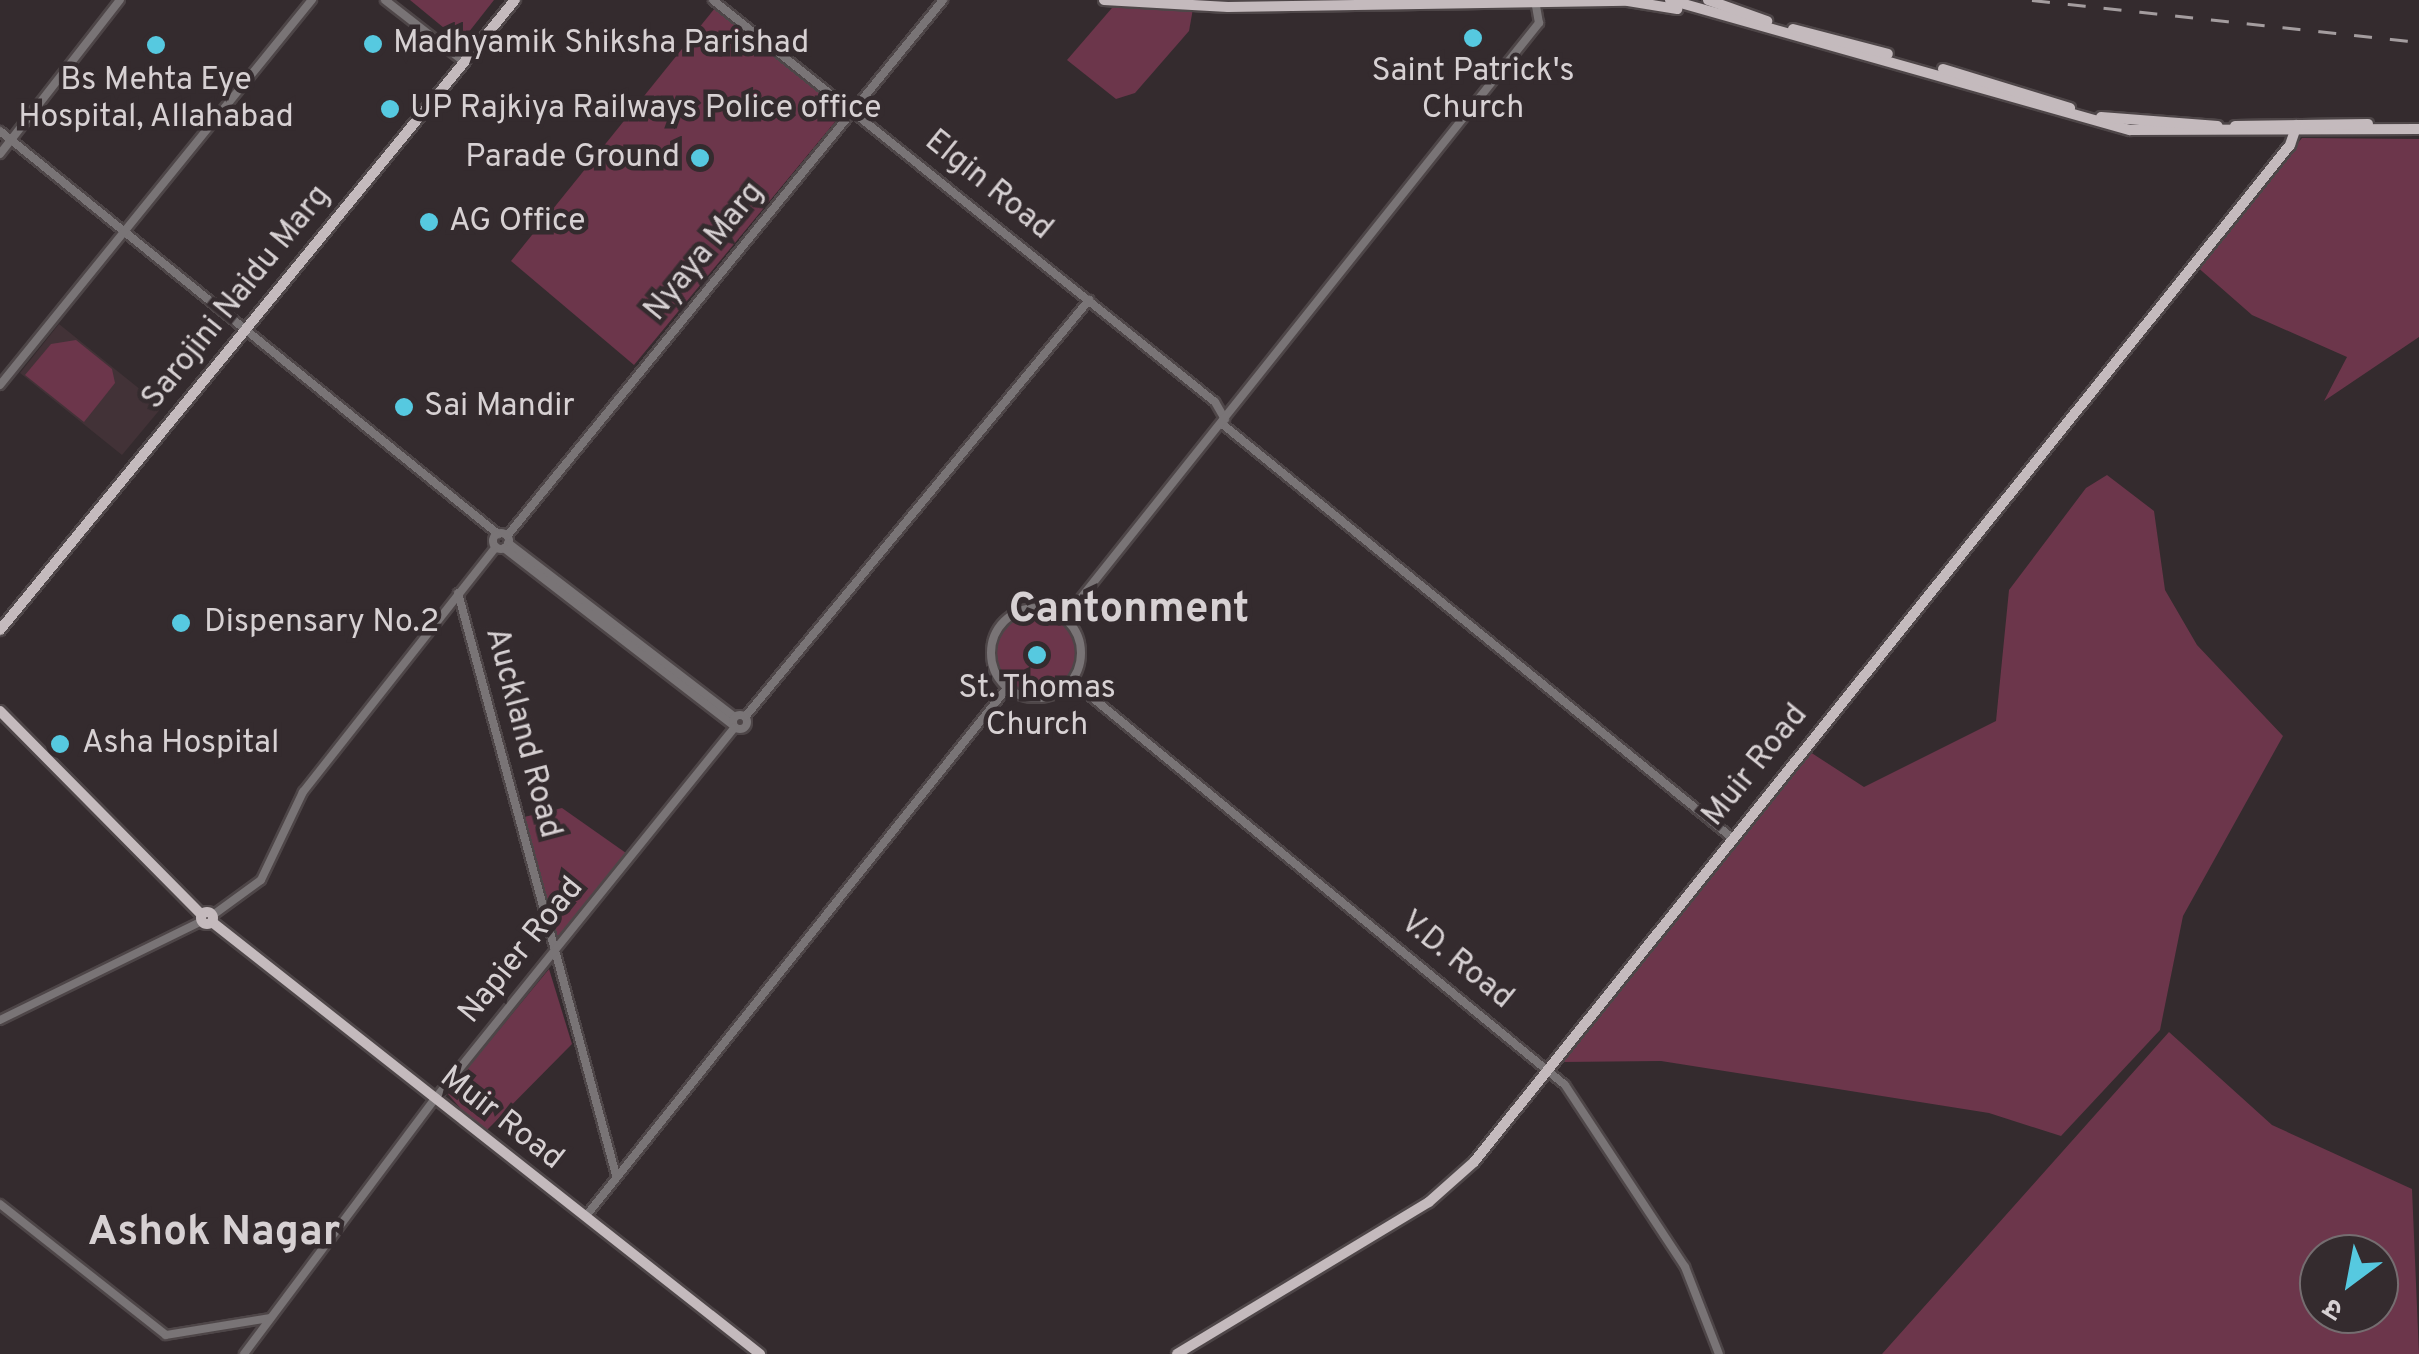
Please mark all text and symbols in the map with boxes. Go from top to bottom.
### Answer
place label: Madhyamik Shiksha Parishad [393,25,809,63]
marker: Saint Patrick's Church [1462,27,1484,49]
marker: Bs Mehta Eye Hospital, Allahabad [143,32,169,58]
marker: Madhyamik Shiksha Parishad [362,33,384,55]
place label: Saint Patrick's Church [1371,54,1575,129]
place label: Bs Mehta Eye Hospital, Allahabad [18,63,294,138]
place label: UP Rajkiya Railways Police office [410,90,881,128]
marker: UP Rajkiya Railways Police office [379,98,401,120]
street label: Elgin Road [916,123,1060,249]
place label: Parade Ground [465,139,680,177]
marker: Parade Ground [689,147,711,169]
street label: Nyaya Marg [637,175,773,329]
street label: Sarojini Naidu Marg [135,178,339,418]
place label: AG Office [449,203,585,241]
marker: AG Office [418,211,440,233]
place label: Sai Mandir [424,388,575,426]
marker: Sai Mandir [393,396,415,418]
district label: Cantonment [1009,586,1249,636]
place label: Dispensary No.2 [204,604,439,642]
marker: Dispensary No.2 [168,610,194,636]
street label: Auckland Road [475,624,569,842]
marker: St. Thomas Church [1026,644,1048,666]
place label: St. Thomas Church [958,671,1116,746]
street label: Muir Road [1695,697,1817,835]
place label: Asha Hospital [82,725,279,763]
marker: Asha Hospital [47,731,73,757]
street label: Napier Road [451,870,593,1032]
street label: V.D. Road [1392,904,1520,1018]
street label: Muir Road [432,1059,570,1179]
district label: Ashok Nagar [88,1209,340,1259]
north arrow [2299,1234,2399,1334]
text: उ [2318,1288,2351,1327]

